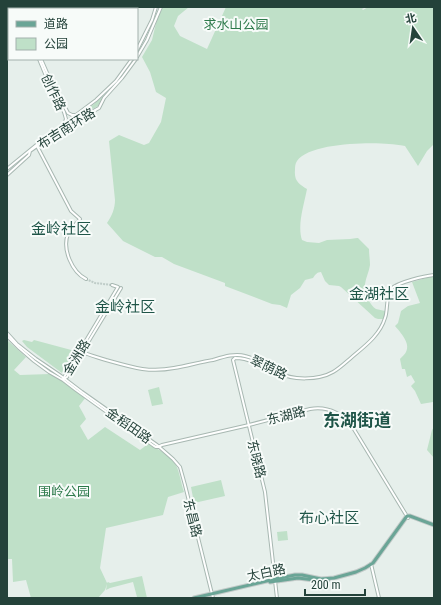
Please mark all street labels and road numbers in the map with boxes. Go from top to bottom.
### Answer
street label: 创作路 [38,71,69,113]
street label: 布吉南环路 [35,105,98,152]
street label: 金洲路 [60,337,93,378]
street label: 翠荫路 [248,352,290,382]
street label: 东湖路 [265,403,307,427]
street label: 金稻田路 [103,404,154,446]
street label: 东晓路 [245,438,269,480]
street label: 东昌路 [181,497,205,539]
street label: 太白路 [245,561,287,584]

